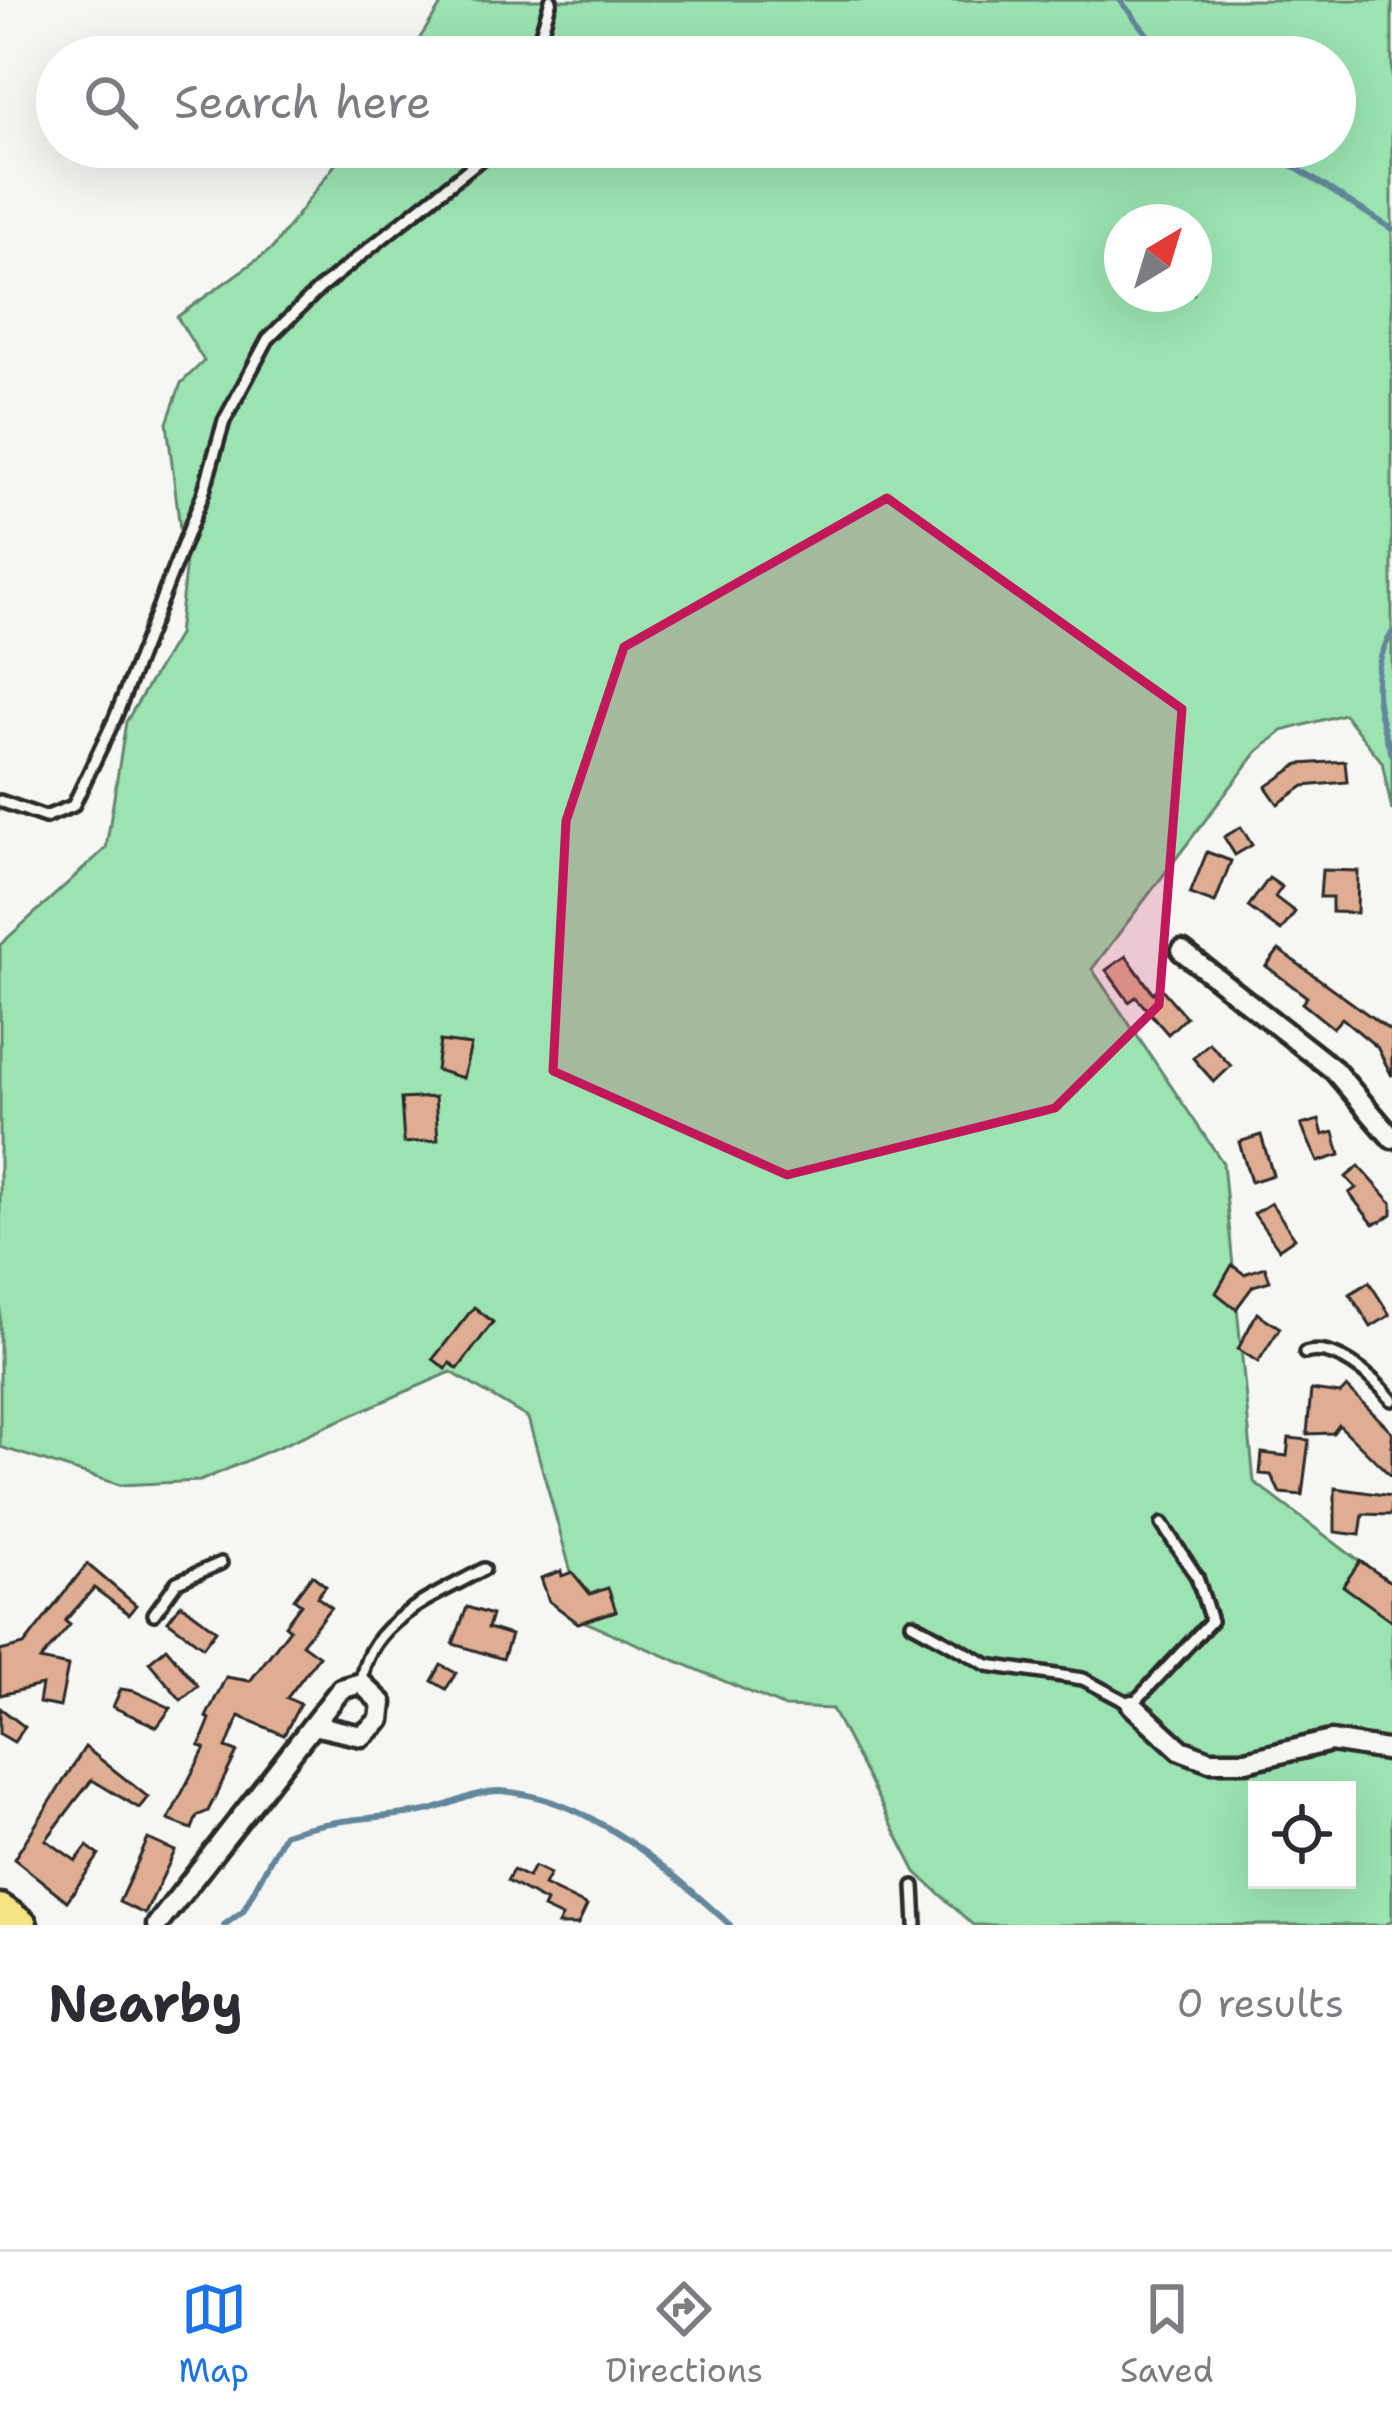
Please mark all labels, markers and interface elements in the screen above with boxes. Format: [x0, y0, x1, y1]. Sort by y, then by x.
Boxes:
search box [36, 36, 1356, 168]
icon: search [78, 69, 144, 135]
text: Search here [174, 72, 431, 132]
north arrow [1104, 204, 1212, 312]
map controls [1248, 1781, 1356, 1889]
button: locate [1248, 1781, 1356, 1889]
text: Nearby [48, 1969, 243, 2037]
text: 0 results [1177, 1977, 1344, 2029]
tab: Map [178, 2276, 249, 2393]
tab: Directions [606, 2276, 763, 2393]
tab: Saved [1120, 2276, 1214, 2393]

